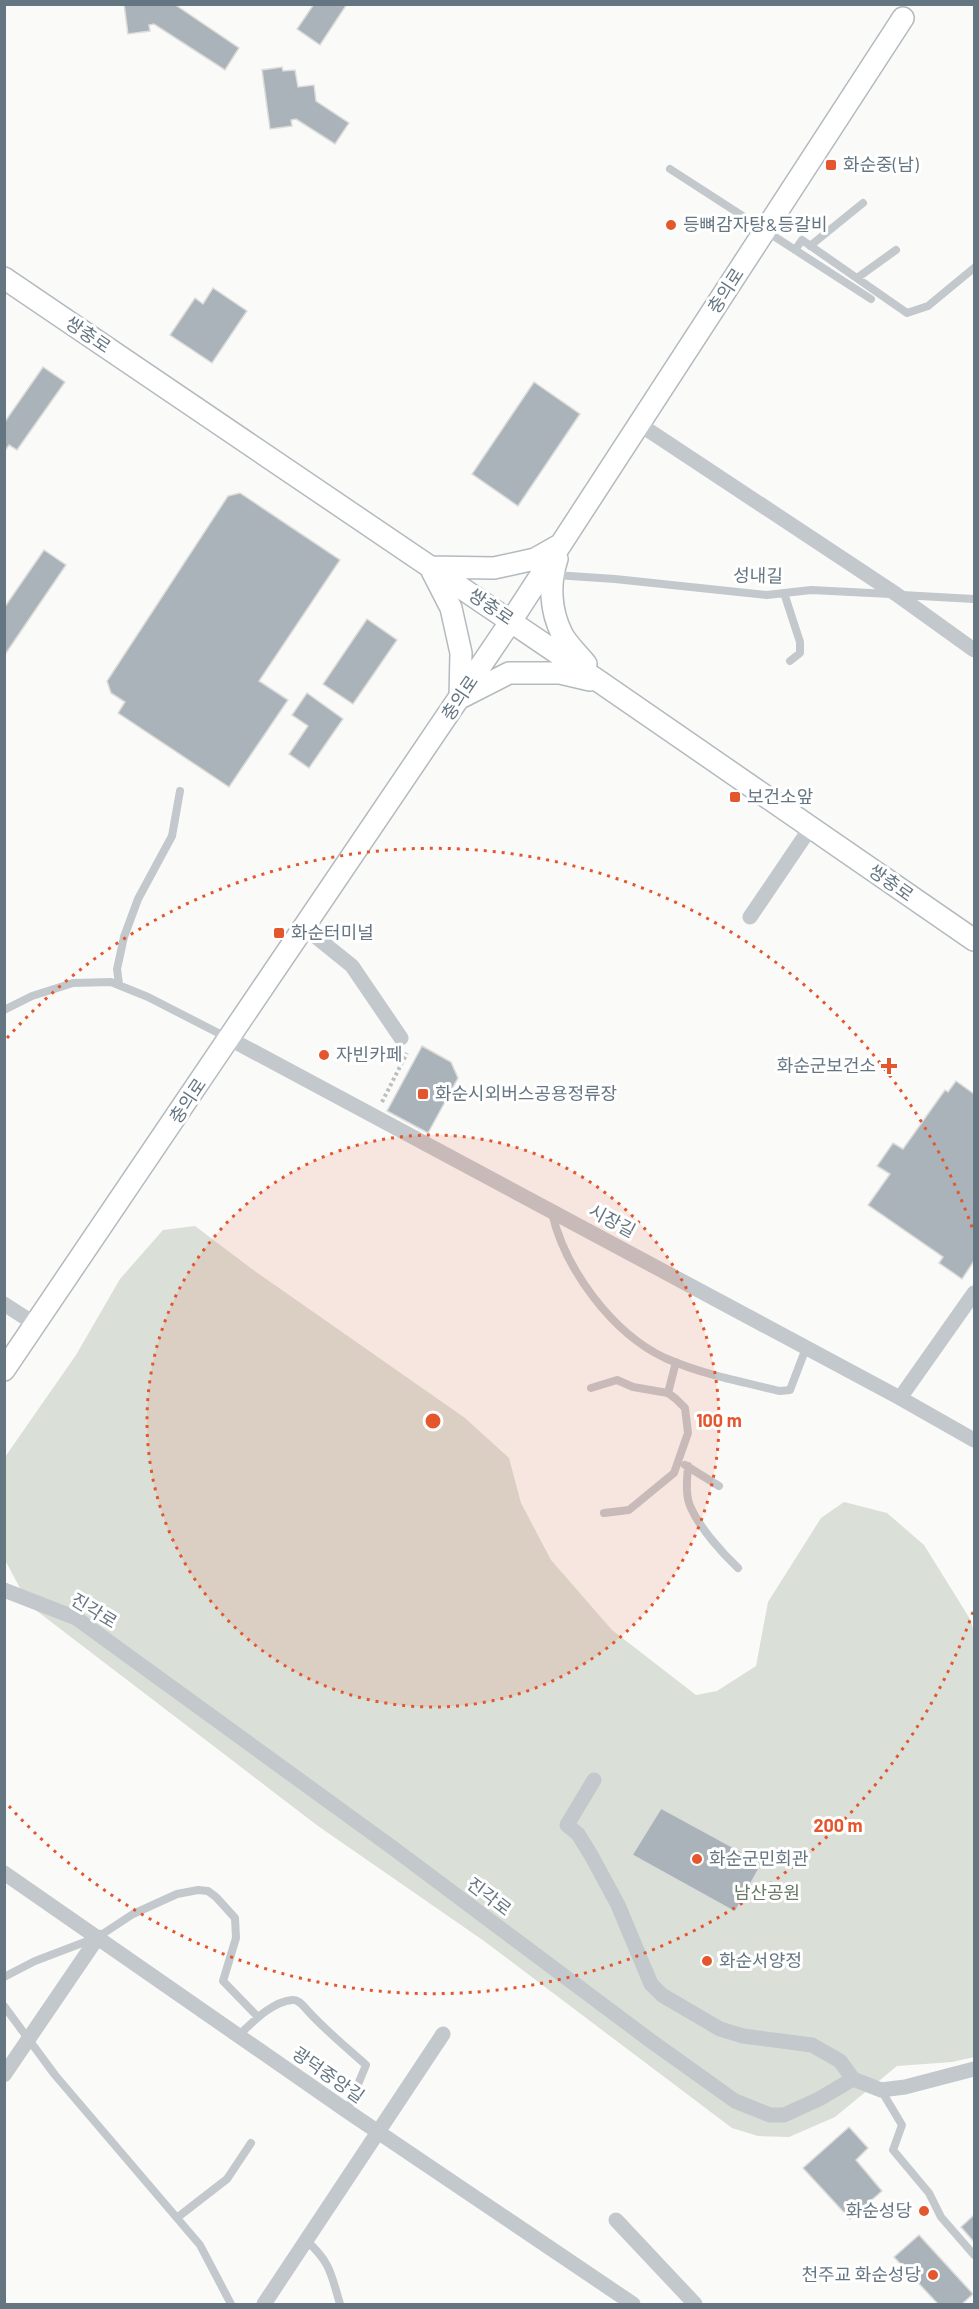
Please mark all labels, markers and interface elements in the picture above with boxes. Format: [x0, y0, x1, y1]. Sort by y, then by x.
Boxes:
place label: 화순중(남) [843, 153, 919, 175]
marker: 화순중(남) [824, 158, 838, 172]
place label: 등뼈감자탕&등갈비 [683, 213, 827, 235]
marker: 등뼈감자탕&등갈비 [664, 218, 678, 232]
street label: 충의로 [702, 264, 748, 317]
street label: 쌍충로 [62, 311, 115, 357]
street label: 성내길 [733, 564, 783, 586]
street label: 쌍충로 [465, 583, 518, 629]
street label: 충의로 [436, 671, 482, 724]
place label: 보건소앞 [747, 785, 813, 807]
marker: 보건소앞 [728, 790, 742, 804]
street label: 쌍충로 [865, 859, 918, 905]
place label: 화순터미널 [291, 921, 374, 943]
marker: 화순터미널 [272, 926, 286, 940]
place label: 자빈카페 [336, 1043, 402, 1065]
marker: 자빈카페 [317, 1048, 331, 1062]
place label: 화순군보건소 [777, 1054, 876, 1076]
marker: 화순군보건소 [880, 1057, 898, 1075]
street label: 충의로 [164, 1074, 210, 1127]
place label: 화순시외버스공용정류장 [435, 1082, 617, 1104]
marker: 화순시외버스공용정류장 [416, 1087, 430, 1101]
street label: 시장길 [585, 1199, 640, 1241]
text: 100 m [696, 1409, 742, 1431]
centre of rings [423, 1411, 443, 1431]
street label: 진각로 [68, 1588, 121, 1632]
text: 200 m [813, 1814, 863, 1836]
place label: 화순군민회관 [709, 1847, 809, 1869]
marker: 화순군민회관 [690, 1852, 704, 1866]
street label: 진각로 [463, 1872, 516, 1920]
park label: 남산공원 [734, 1881, 800, 1903]
place label: 화순서양정 [719, 1949, 802, 1971]
marker: 화순서양정 [700, 1954, 714, 1968]
street label: 광덕중앙길 [288, 2041, 369, 2107]
place label: 화순성당 [846, 2199, 912, 2221]
marker: 화순성당 [917, 2204, 931, 2218]
place label: 천주교 화순성당 [801, 2263, 921, 2285]
marker: 천주교 화순성당 [926, 2268, 940, 2282]

